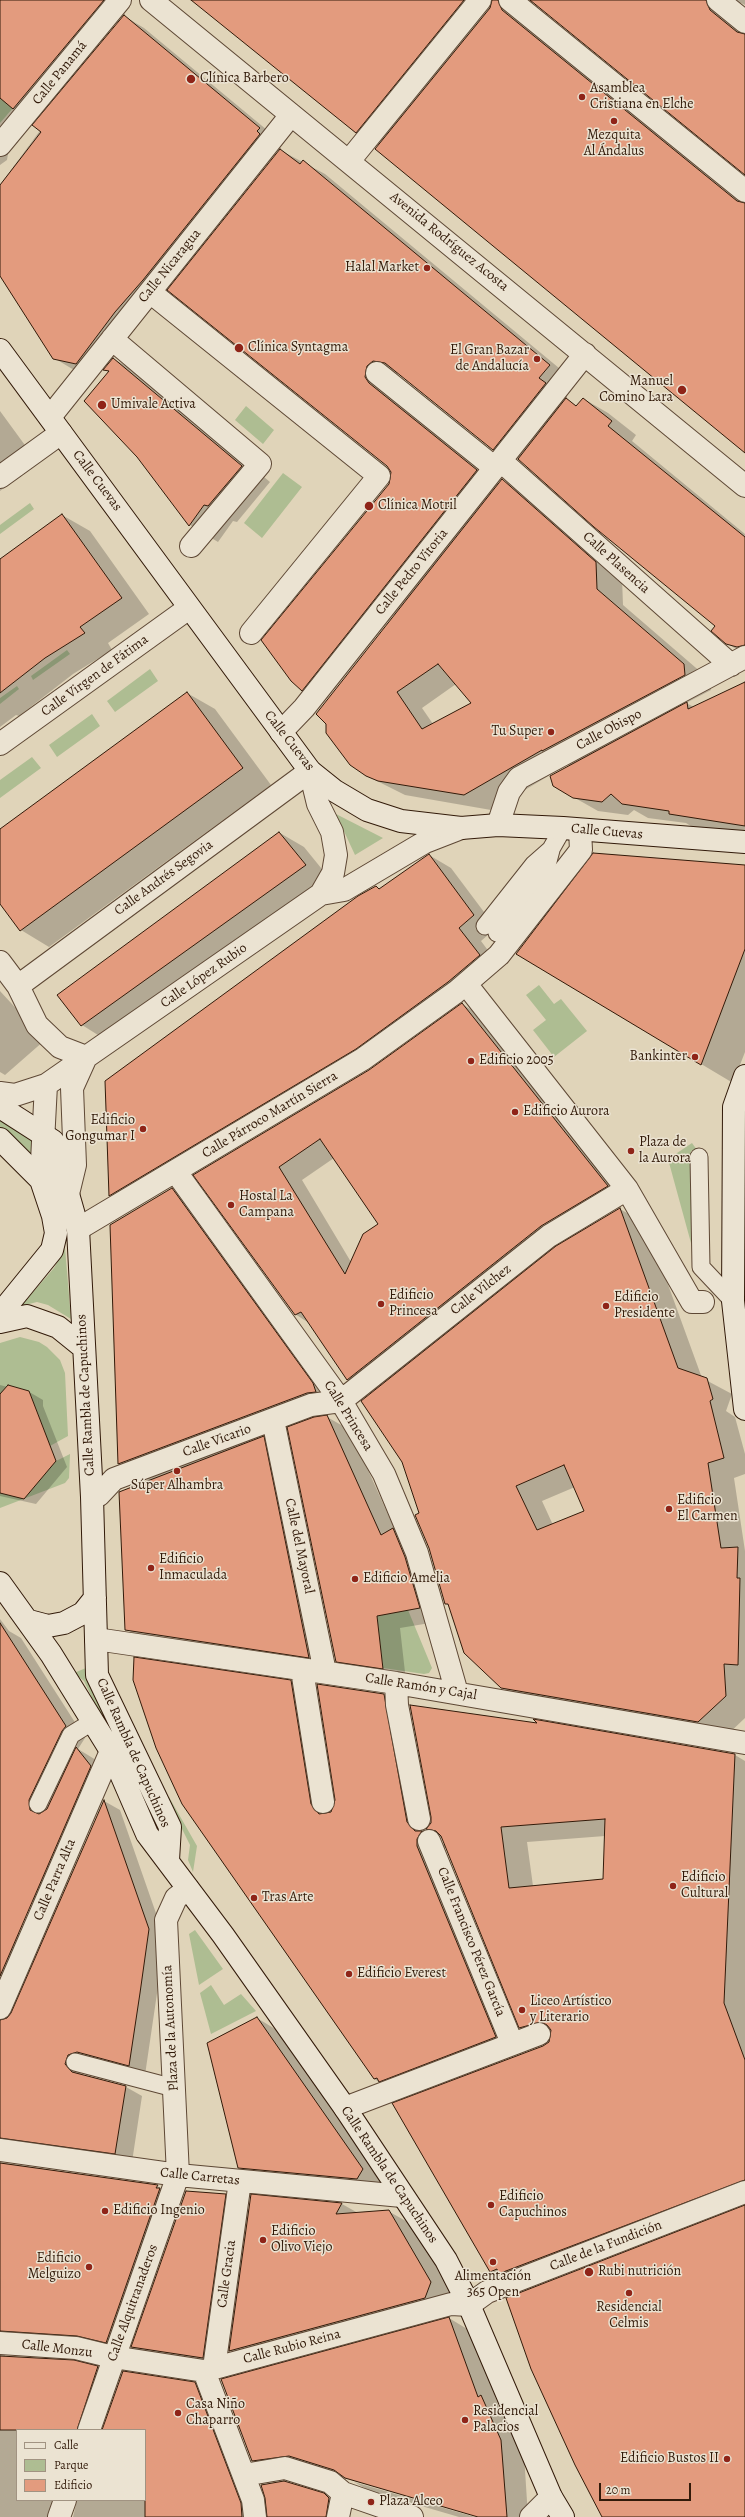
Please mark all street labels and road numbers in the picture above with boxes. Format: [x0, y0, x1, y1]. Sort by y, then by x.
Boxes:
street label: Calle Panamá [29, 38, 91, 108]
street label: Avenida Rodríguez Acosta [386, 189, 512, 295]
street label: Calle Nicaragua [135, 226, 205, 306]
street label: Calle Cuevas [69, 447, 125, 515]
street label: Calle Pedro Vitoria [372, 525, 452, 619]
street label: Calle Plasencia [579, 528, 653, 598]
street label: Calle Virgen de Fátima [38, 631, 152, 721]
street label: Calle Obispo [573, 706, 645, 754]
street label: Calle Cuevas [260, 707, 318, 775]
street label: Calle Cuevas [570, 820, 644, 844]
street label: Calle Andrés Segovia [111, 837, 217, 919]
street label: Calle López Rubio [157, 940, 251, 1012]
street label: Calle Párroco Martín Sierra [199, 1068, 341, 1162]
street label: Calle Vilchez [447, 1261, 515, 1319]
street label: Calle Rambla de Capuchinos [73, 1314, 99, 1476]
street label: Calle Princesa [320, 1378, 376, 1454]
street label: Calle Vicario [180, 1421, 254, 1461]
street label: Calle del Mayoral [281, 1497, 317, 1595]
street label: Calle Ramón y Cajal [364, 1670, 478, 1704]
street label: Calle Rambla de Capuchinos [92, 1676, 174, 1830]
street label: Calle Parra Alta [30, 1836, 80, 1924]
street label: Calle Francisco Pérez García [433, 1865, 509, 2019]
street label: Plaza de la Autonomía [159, 1964, 183, 2092]
street label: Calle Rambla de Capuchinos [337, 2103, 441, 2247]
street label: Calle Carretas [159, 2164, 241, 2190]
street label: Calle de la Fundición [548, 2217, 664, 2275]
street label: Calle Gracia [214, 2239, 240, 2309]
street label: Calle Alquitranaderos [104, 2242, 162, 2364]
street label: Calle Rubio Reina [241, 2326, 343, 2368]
street label: Calle Monzu [21, 2336, 93, 2362]

